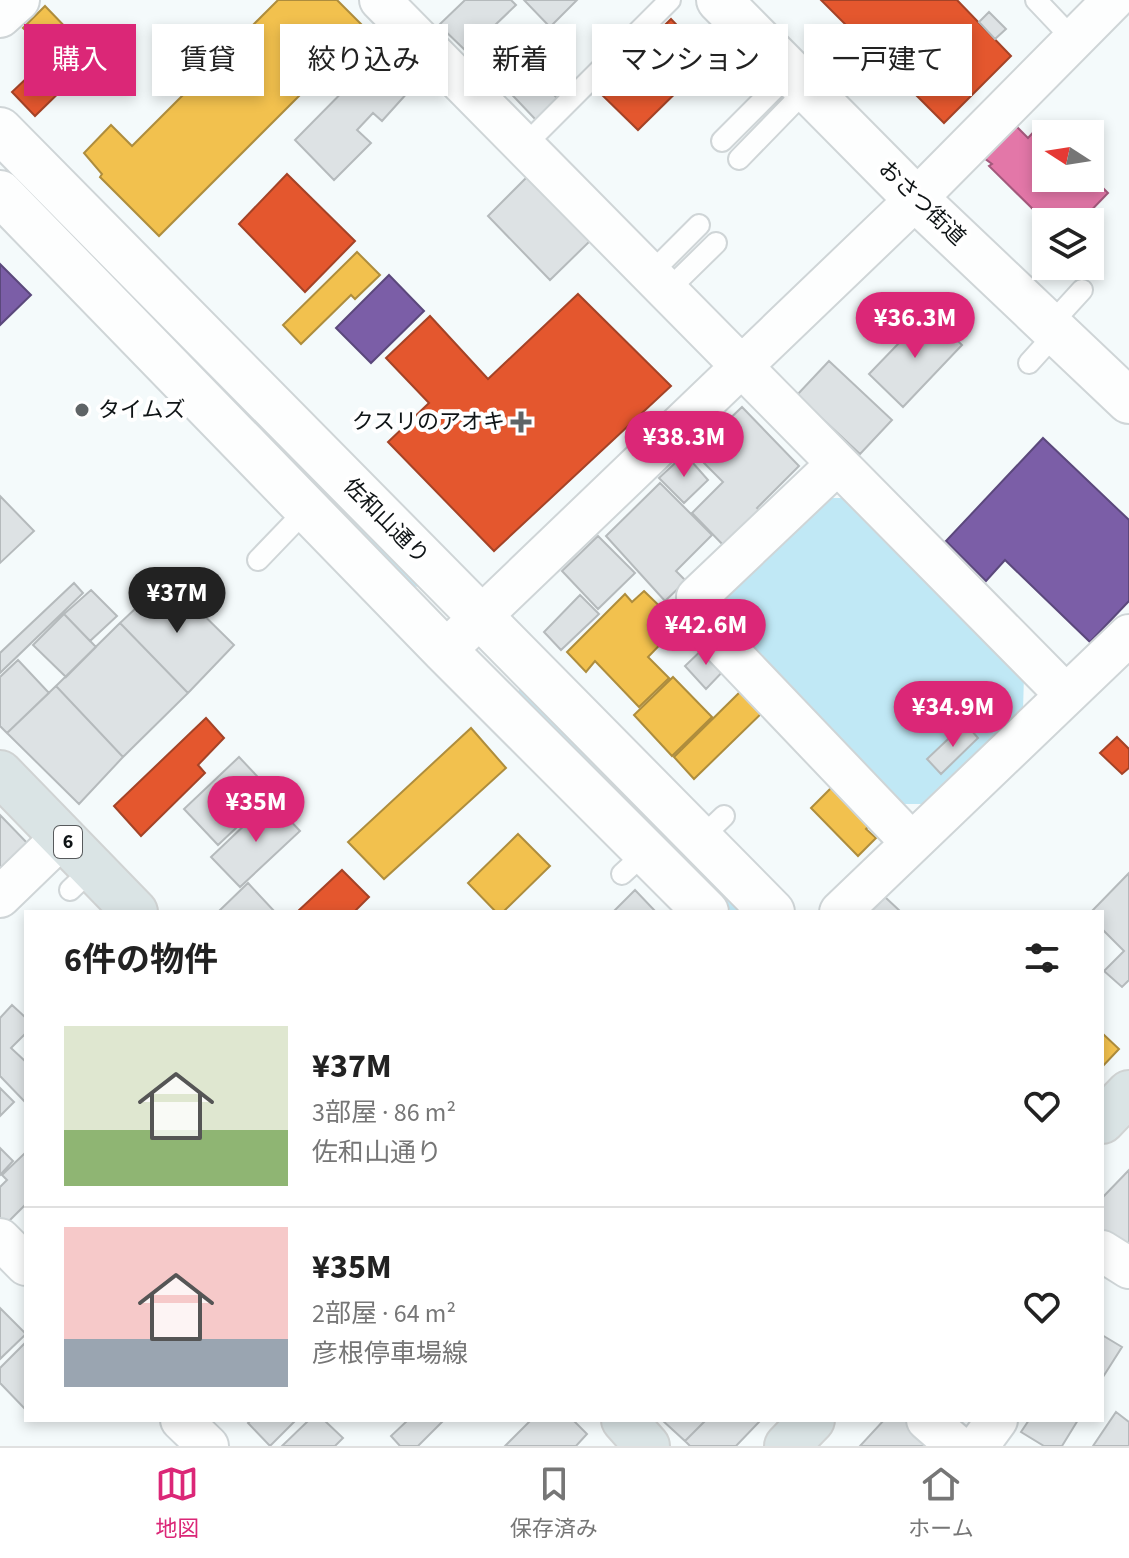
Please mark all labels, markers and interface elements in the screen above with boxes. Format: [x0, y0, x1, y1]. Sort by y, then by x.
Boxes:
chip: 購入 [24, 24, 136, 96]
chip: 賃貸 [152, 24, 264, 96]
chip: 絞り込み [280, 24, 448, 96]
chip: 新着 [464, 24, 576, 96]
chip: マンション [592, 24, 788, 96]
chip: 一戸建て [804, 24, 972, 96]
north arrow [1032, 120, 1104, 192]
map controls [1032, 120, 1104, 280]
street label: おさつ街道 [871, 153, 973, 253]
button: layers [1032, 208, 1104, 280]
pin: ¥36.3M [850, 292, 980, 360]
text: ¥36.3M [874, 299, 956, 336]
place label: タイムズ [98, 394, 186, 426]
marker: タイムズ [73, 401, 91, 419]
place label: クスリのアオキ [352, 406, 505, 438]
pin: ¥38.3M [619, 411, 749, 479]
marker: クスリのアオキ [512, 413, 530, 431]
text: ¥38.3M [643, 418, 725, 455]
street label: 佐和山通り [336, 471, 436, 571]
pin: ¥37M [130, 567, 224, 635]
text: ¥37M [147, 574, 208, 611]
pin: ¥42.6M [641, 599, 771, 667]
text: ¥42.6M [665, 606, 747, 643]
pin: ¥34.9M [888, 681, 1018, 749]
text: ¥34.9M [912, 688, 994, 725]
pin: ¥35M [209, 776, 303, 844]
text: ¥35M [226, 783, 287, 820]
road number: 6 [54, 826, 82, 858]
text: 6件の物件 [64, 936, 218, 985]
icon: filters [1020, 936, 1064, 980]
text: ¥37M [312, 1042, 392, 1091]
icon: home [128, 1058, 224, 1154]
icon: heart [1020, 1084, 1064, 1128]
text: 3部屋 · 86 m² [312, 1094, 456, 1131]
text: 佐和山通り [312, 1134, 442, 1171]
text: ¥35M [312, 1243, 392, 1292]
icon: home [128, 1259, 224, 1355]
icon: heart [1020, 1285, 1064, 1329]
text: 2部屋 · 64 m² [312, 1295, 456, 1332]
text: 彦根停車場線 [312, 1335, 468, 1372]
tab: 地図 [155, 1462, 199, 1545]
tab: 保存済み [510, 1462, 598, 1545]
tab: ホーム [908, 1462, 974, 1545]

